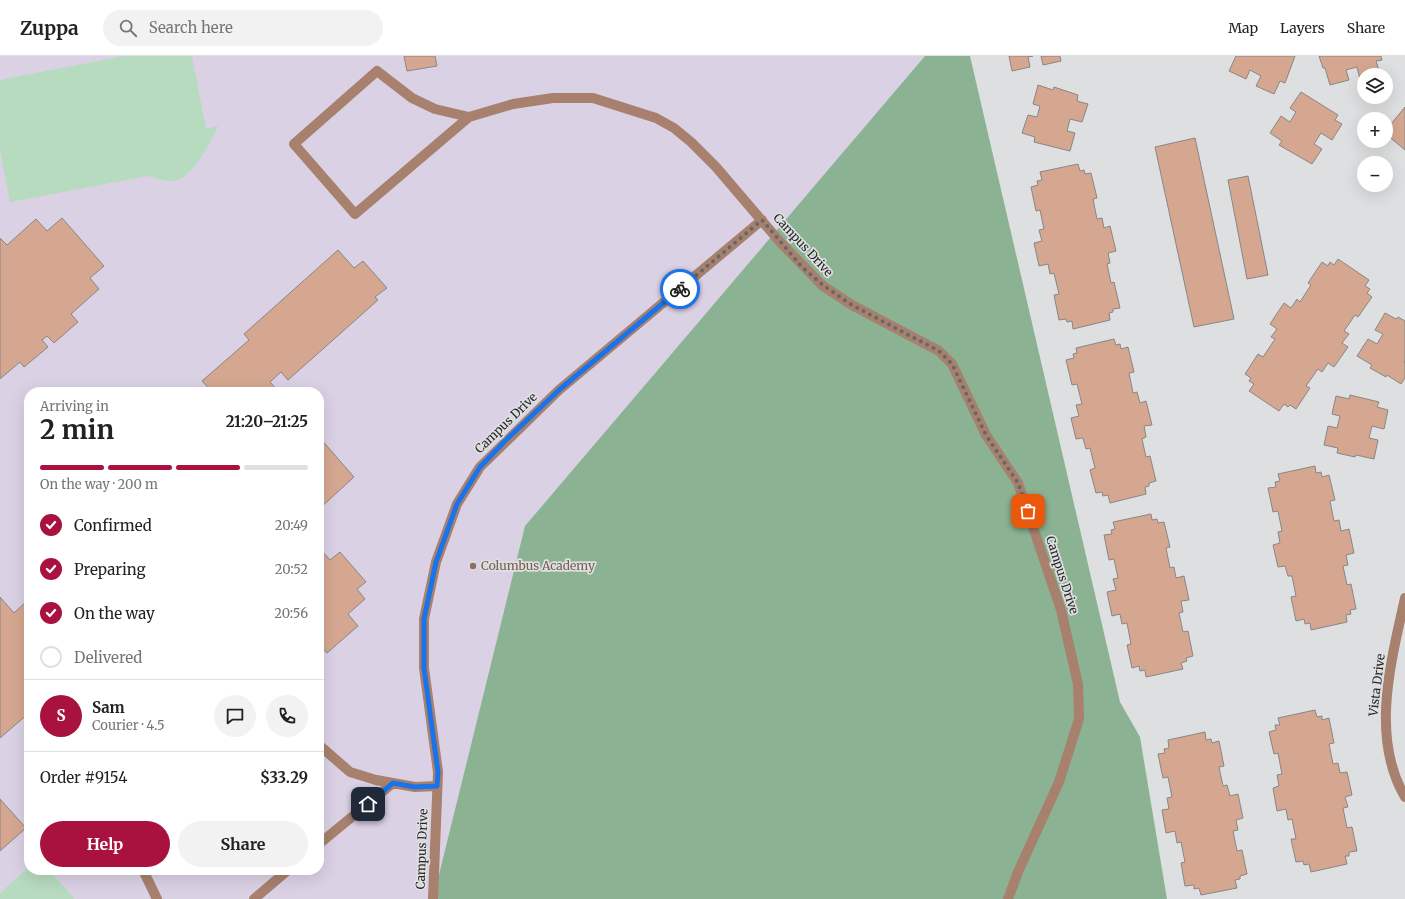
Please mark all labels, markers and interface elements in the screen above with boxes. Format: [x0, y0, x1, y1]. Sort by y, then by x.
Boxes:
search box [103, 10, 383, 46]
text: Zuppa [20, 16, 79, 40]
icon: search [117, 17, 139, 39]
text: Search here [149, 18, 233, 37]
text: Map [1228, 19, 1258, 37]
text: Layers [1280, 19, 1325, 37]
text: Share [1347, 19, 1385, 37]
map controls [1357, 68, 1393, 192]
button: layers [1357, 68, 1393, 104]
button: + [1357, 112, 1393, 148]
button: − [1357, 156, 1393, 192]
street label: Campus Drive [770, 210, 836, 279]
courier [660, 269, 700, 309]
icon: bike [669, 278, 691, 300]
street label: Campus Drive [471, 389, 540, 456]
text: Arriving in [40, 398, 109, 415]
text: 21:20–21:25 [226, 412, 308, 431]
text: 2 min [40, 413, 114, 446]
text: On the way · 200 m [40, 476, 158, 493]
pin [1011, 494, 1045, 528]
icon: bag [1017, 500, 1039, 522]
icon: check [40, 514, 62, 536]
text: Confirmed [74, 516, 152, 535]
text: 20:49 [275, 517, 308, 534]
street label: Campus Drive [1043, 534, 1082, 616]
icon: check [40, 558, 62, 580]
place label: Columbus Academy [481, 558, 595, 573]
text: Preparing [74, 560, 146, 579]
text: 20:52 [275, 561, 308, 578]
marker: Columbus Academy [468, 561, 478, 571]
icon: check [40, 602, 62, 624]
text: On the way [74, 604, 155, 623]
text: 20:56 [274, 605, 308, 622]
text: Delivered [74, 648, 142, 667]
street label: Vista Drive [1365, 653, 1388, 718]
button: chat [214, 695, 256, 737]
button: phone [266, 695, 308, 737]
text: Sam [92, 698, 125, 717]
text: S [56, 706, 66, 725]
text: Courier · 4.5 [92, 717, 165, 734]
text: Order #9154 [40, 768, 127, 787]
text: $33.29 [260, 768, 308, 787]
pin [351, 787, 385, 821]
icon: home [357, 793, 379, 815]
street label: Campus Drive [413, 808, 430, 890]
button: Help [40, 821, 170, 867]
button: Share [178, 821, 308, 867]

